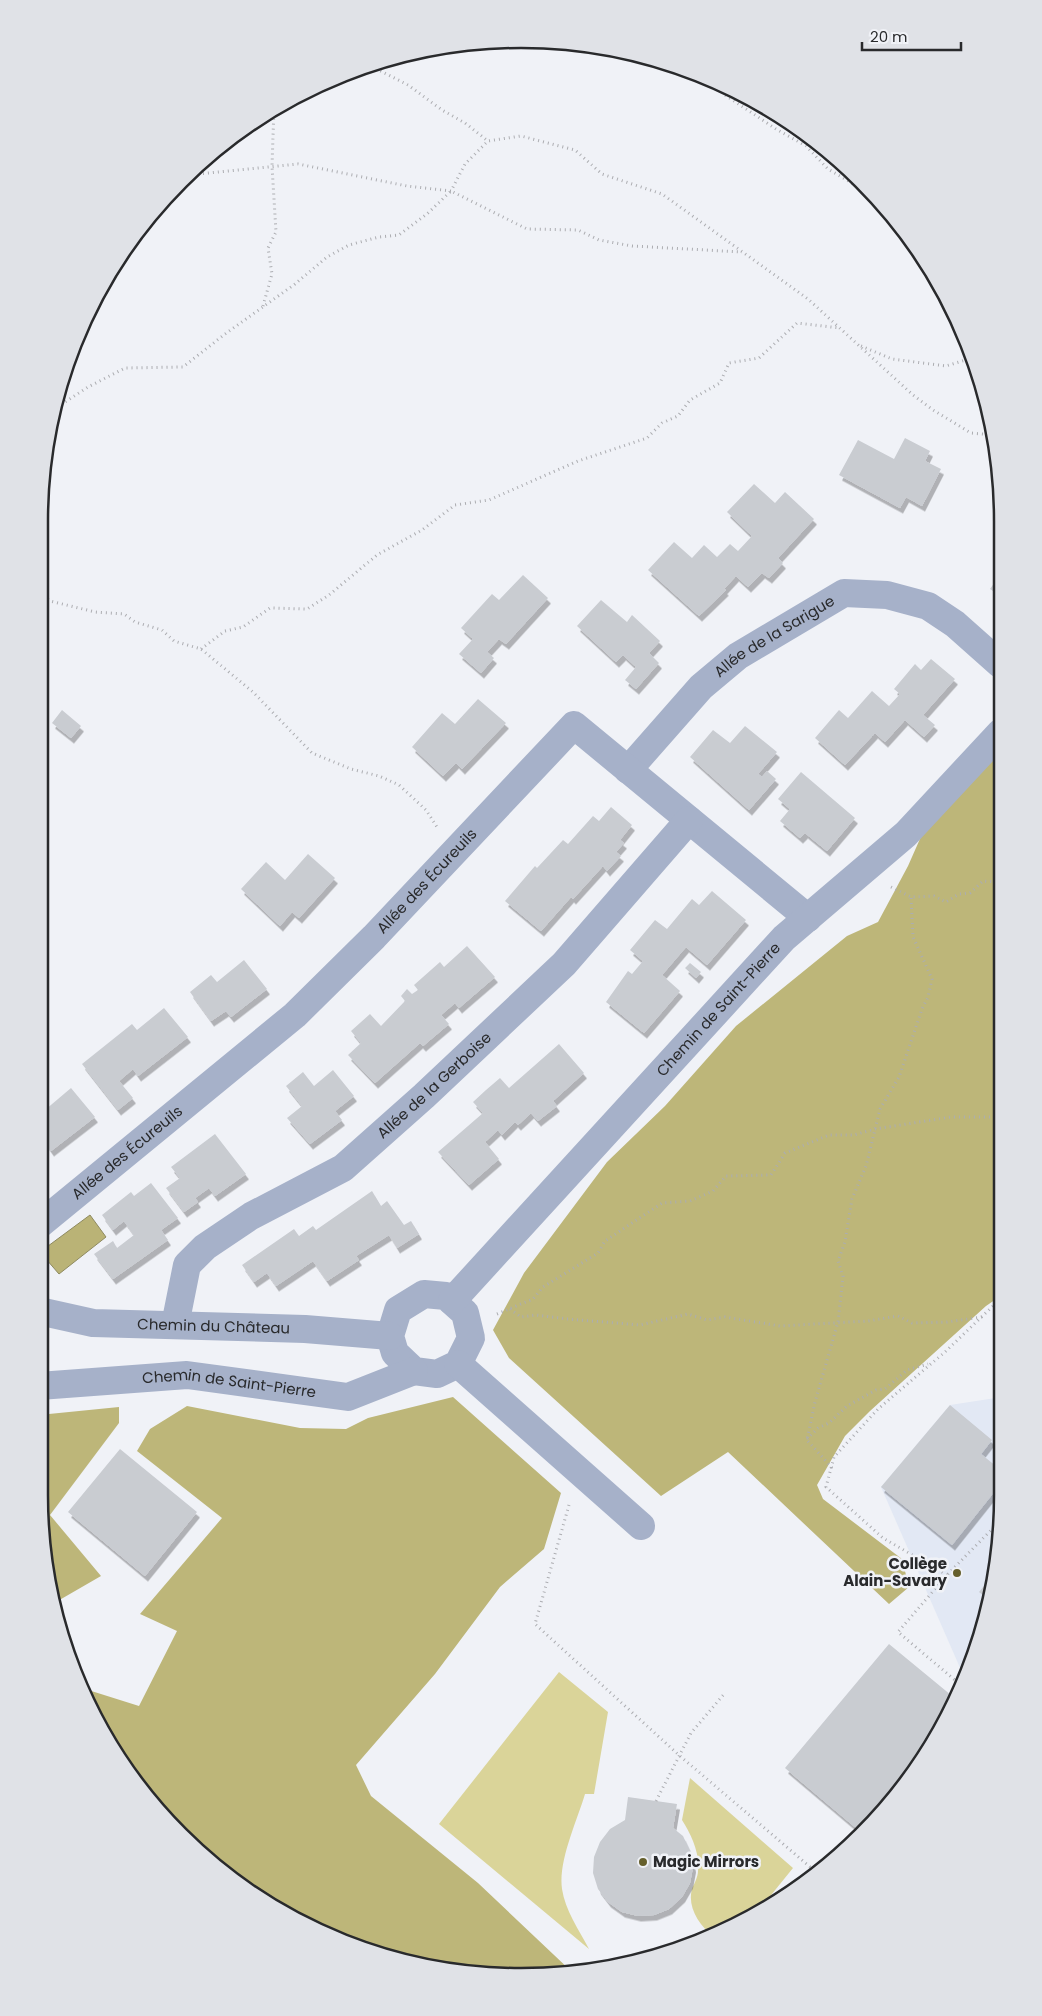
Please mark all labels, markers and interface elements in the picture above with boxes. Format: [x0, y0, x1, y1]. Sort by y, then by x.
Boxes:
scale bar [862, 20, 961, 52]
text: 20 m [870, 26, 908, 47]
street label: Allée de la Sarigue [709, 590, 838, 682]
street label: Allée des Écureuils [372, 823, 481, 938]
street label: Chemin de Saint-Pierre [651, 938, 785, 1081]
street label: Allée de la Gerboise [372, 1027, 496, 1143]
street label: Allée des Écureuils [67, 1100, 187, 1204]
street label: Chemin du Château [137, 1313, 290, 1339]
street label: Chemin de Saint-Pierre [141, 1364, 317, 1403]
place label: Collège Alain-Savary [843, 1553, 948, 1591]
marker: Collège Alain-Savary [951, 1567, 963, 1579]
place label: Magic Mirrors [653, 1851, 759, 1872]
marker: Magic Mirrors [637, 1856, 649, 1868]

